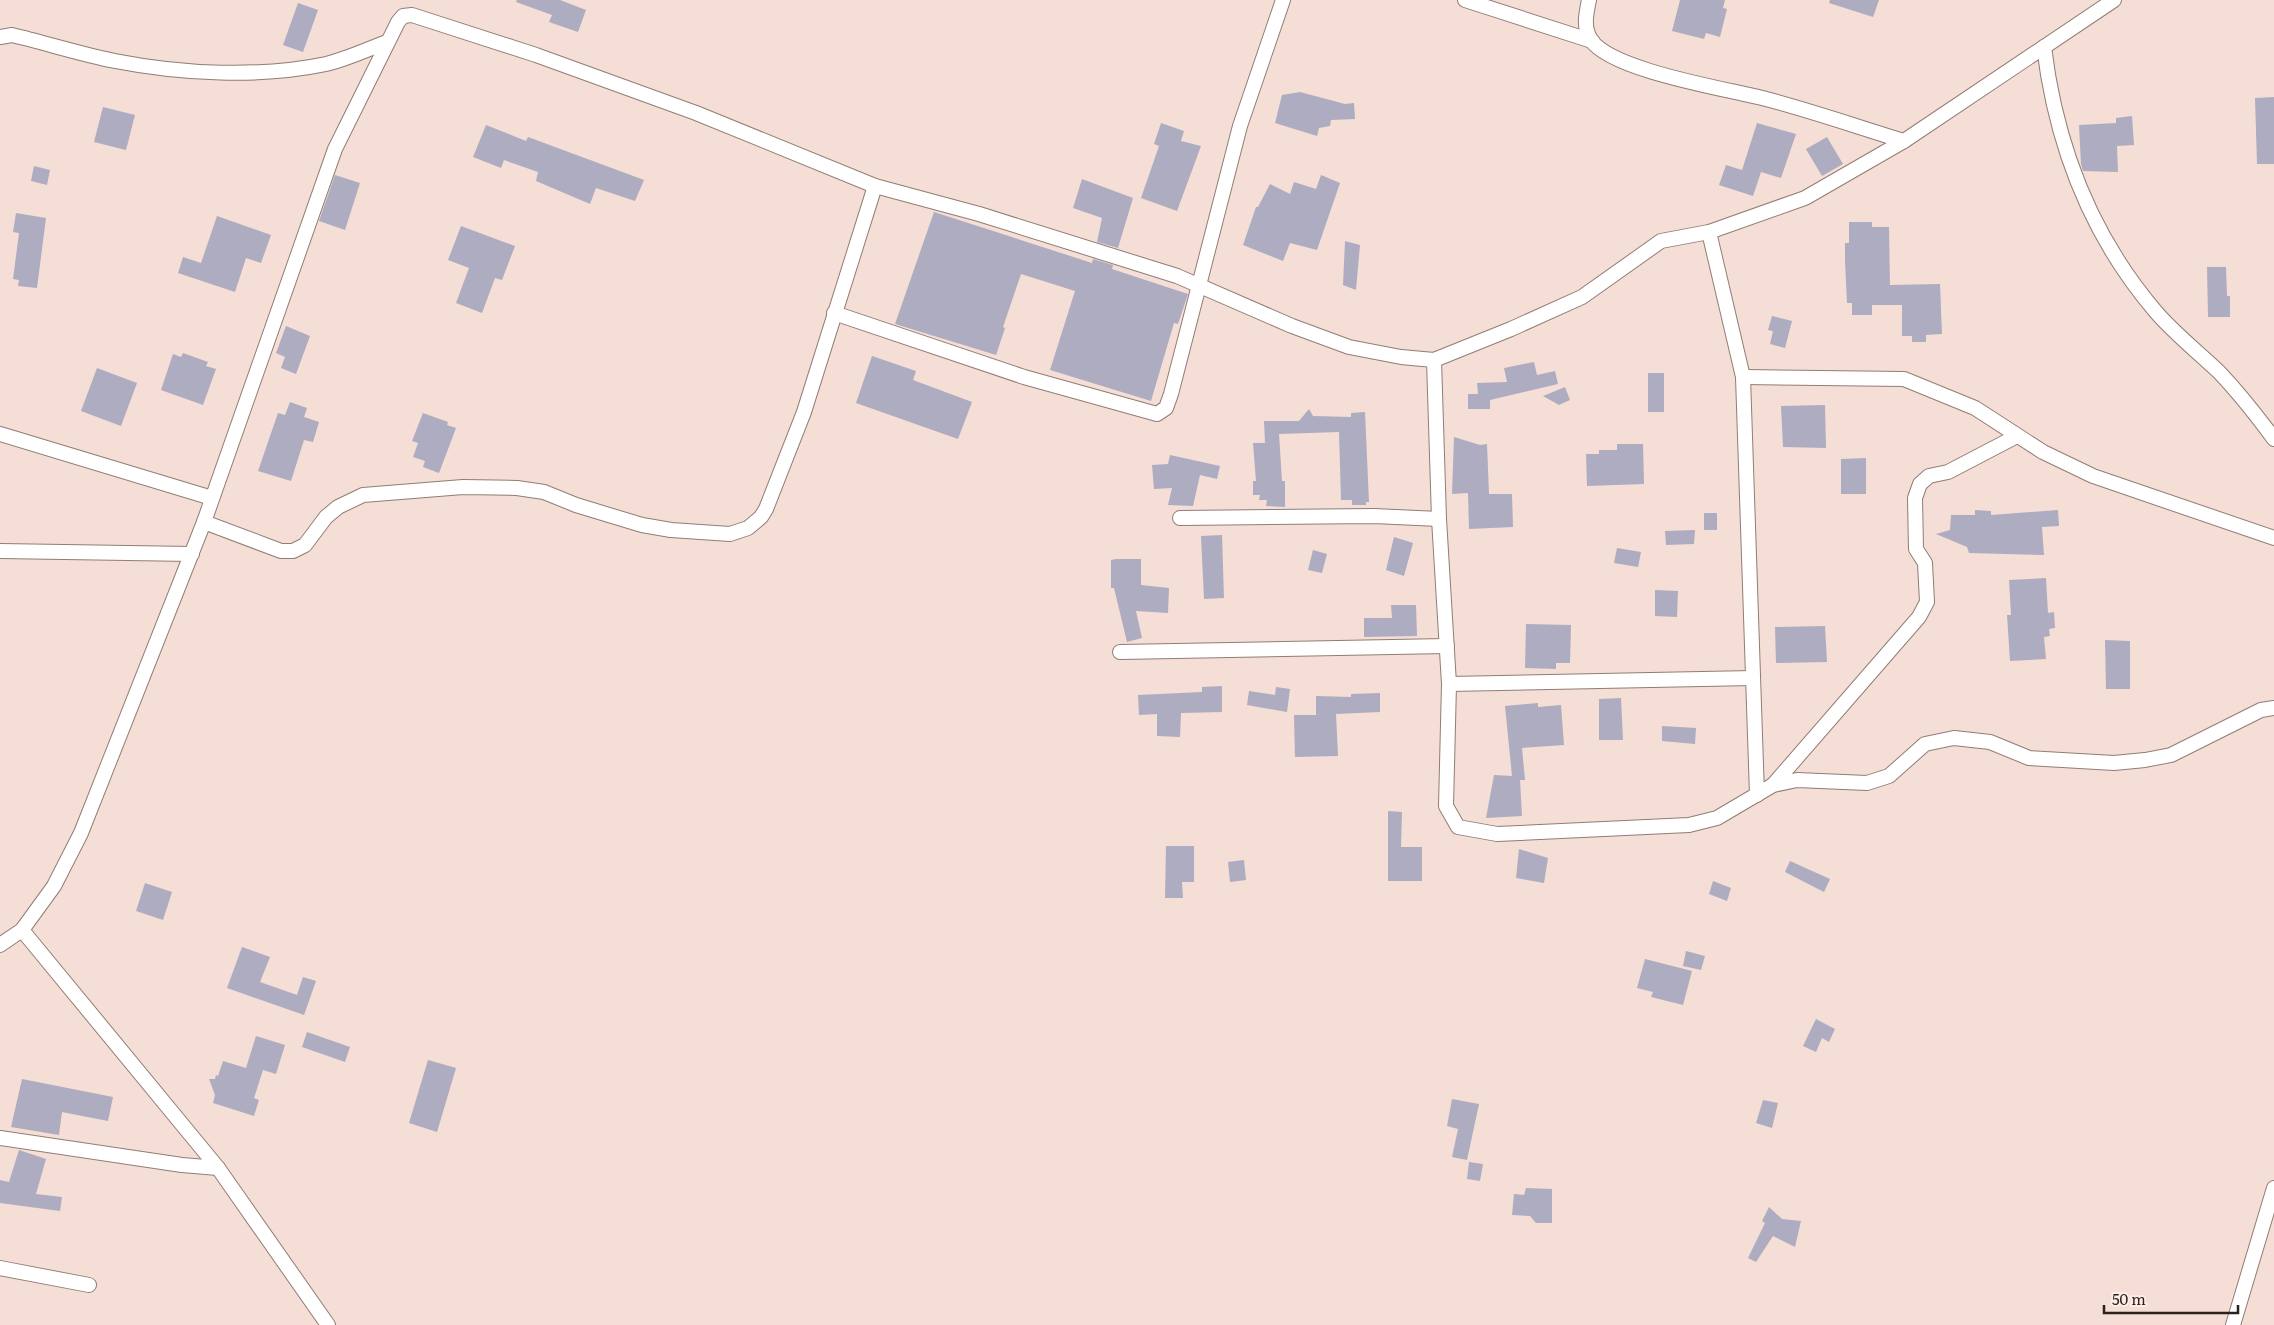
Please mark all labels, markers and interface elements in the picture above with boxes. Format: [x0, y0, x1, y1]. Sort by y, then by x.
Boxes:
scale bar [2104, 1282, 2238, 1314]
text: 50 m [2112, 1287, 2146, 1310]

